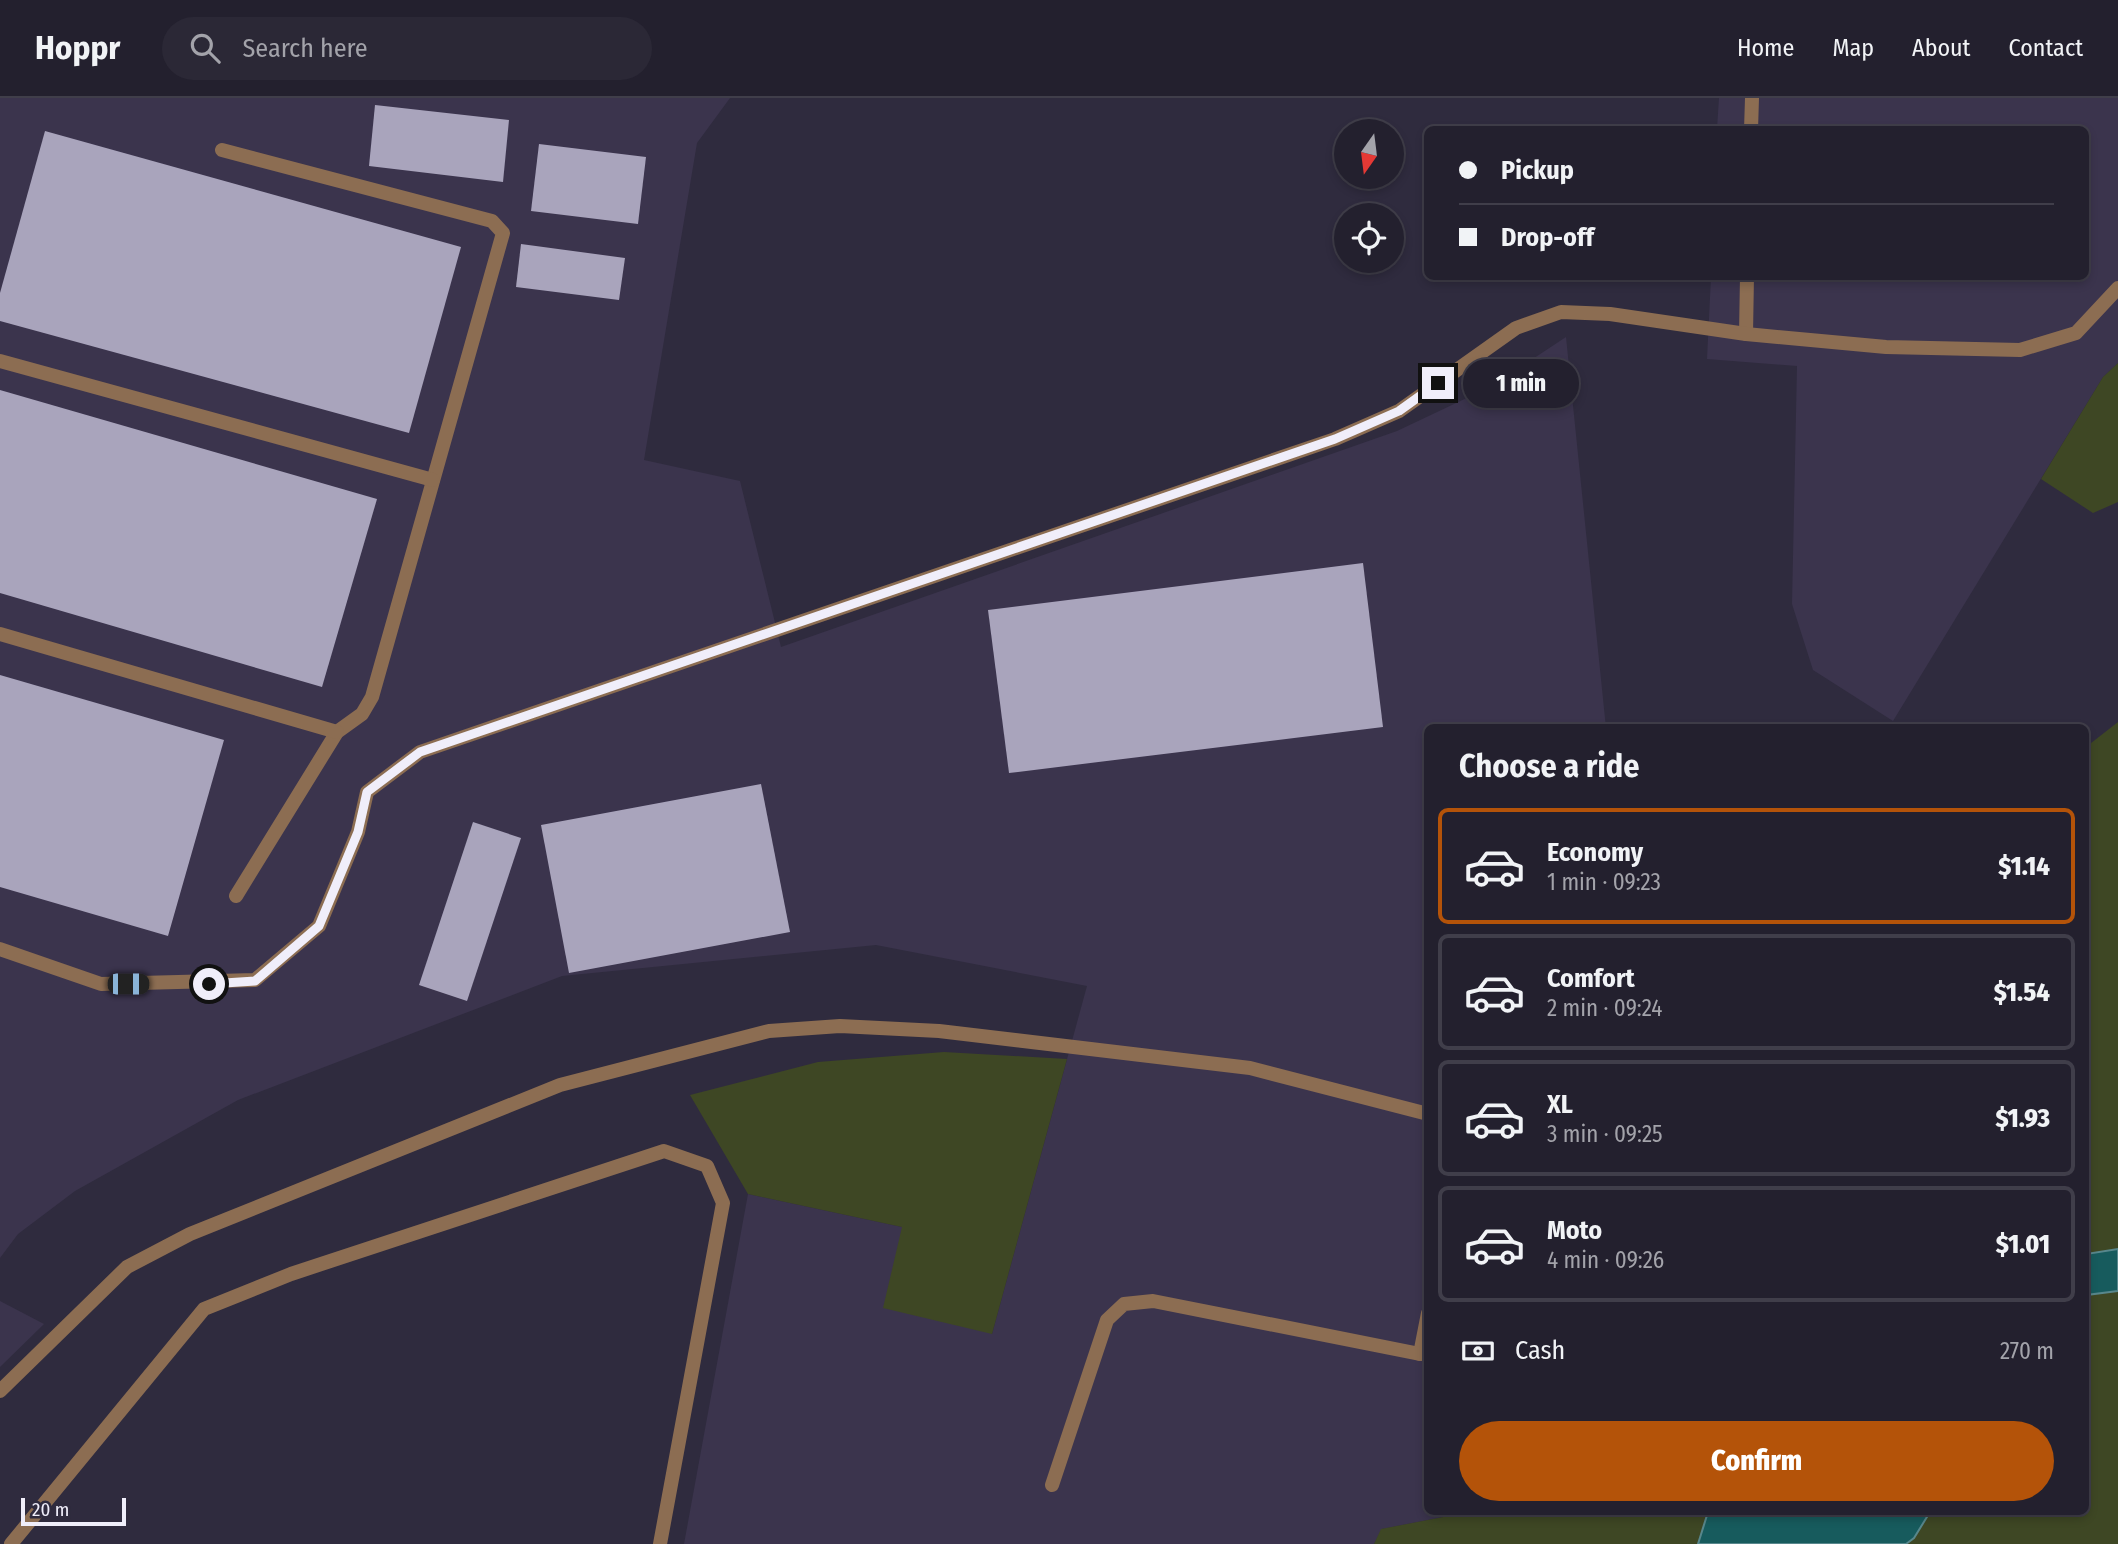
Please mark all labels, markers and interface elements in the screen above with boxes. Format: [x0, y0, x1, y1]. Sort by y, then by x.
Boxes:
search box [162, 17, 652, 80]
text: Hoppr [35, 28, 120, 68]
icon: search [186, 29, 224, 67]
text: Search here [242, 33, 368, 64]
text: Home [1737, 34, 1794, 62]
text: Map [1832, 34, 1874, 62]
text: About [1912, 34, 1970, 62]
text: Contact [2008, 34, 2083, 62]
north arrow [1334, 119, 1404, 189]
map controls [1334, 119, 1404, 273]
text: Pickup [1501, 155, 1574, 186]
button: locate [1334, 203, 1404, 273]
text: Drop-off [1501, 222, 1594, 253]
callout: 1 min [1462, 358, 1578, 408]
route end [1422, 367, 1454, 399]
text: 1 min [1496, 369, 1546, 397]
text: Choose a ride [1459, 747, 1640, 785]
icon: car [1463, 835, 1526, 898]
text: Economy [1547, 837, 1643, 868]
text: $1.14 [1998, 851, 2050, 882]
text: 1 min · 09:23 [1547, 868, 1661, 896]
icon: car [1463, 961, 1526, 1024]
text: Comfort [1547, 963, 1635, 994]
route start [193, 968, 225, 1000]
car [108, 974, 150, 995]
text: $1.54 [1994, 977, 2050, 1008]
text: 2 min · 09:24 [1547, 994, 1663, 1022]
icon: car [1463, 1087, 1526, 1150]
text: XL [1547, 1089, 1573, 1120]
text: $1.93 [1995, 1103, 2050, 1134]
text: 3 min · 09:25 [1547, 1120, 1663, 1148]
icon: car [1463, 1213, 1526, 1276]
text: Moto [1547, 1215, 1602, 1246]
text: $1.01 [1996, 1229, 2050, 1260]
text: 4 min · 09:26 [1547, 1246, 1664, 1274]
icon: cash [1459, 1332, 1497, 1370]
text: Cash [1515, 1335, 1565, 1366]
text: 270 m [2000, 1337, 2054, 1365]
button: Confirm [1459, 1421, 2054, 1501]
scale bar [21, 1495, 126, 1527]
text: 20 m [32, 1498, 69, 1521]

